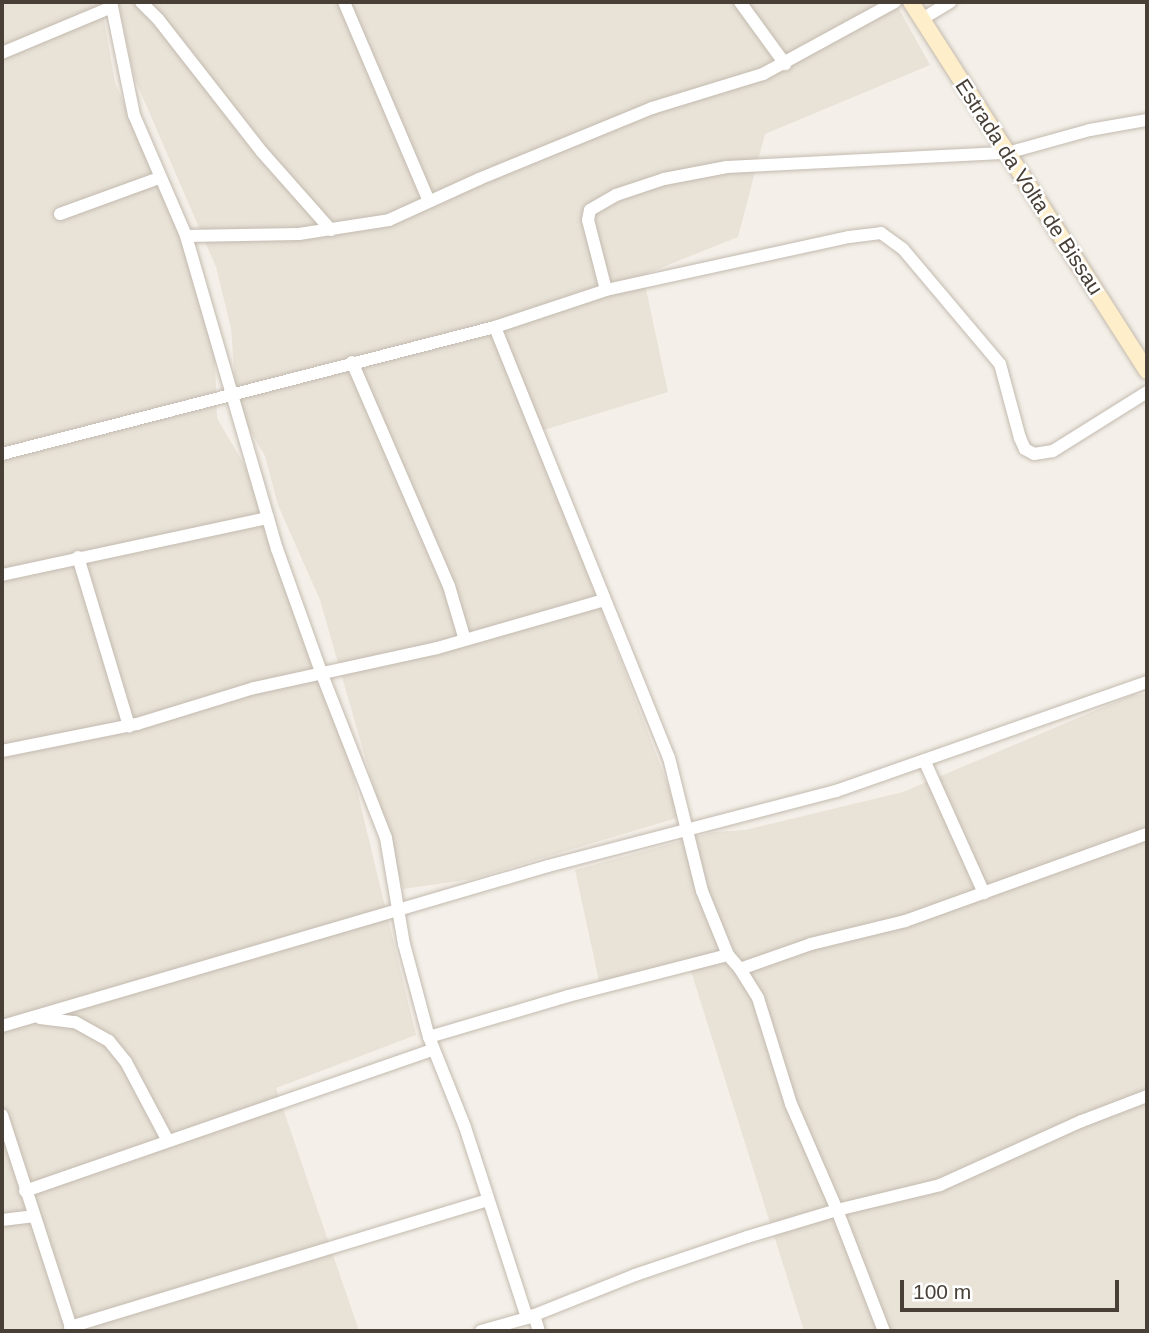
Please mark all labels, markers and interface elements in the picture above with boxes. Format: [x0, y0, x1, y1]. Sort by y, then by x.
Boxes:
street label: Estrada da Volta de Bissau [950, 74, 1108, 300]
scale bar [904, 1266, 1123, 1310]
text: 100 m [913, 1280, 971, 1303]

